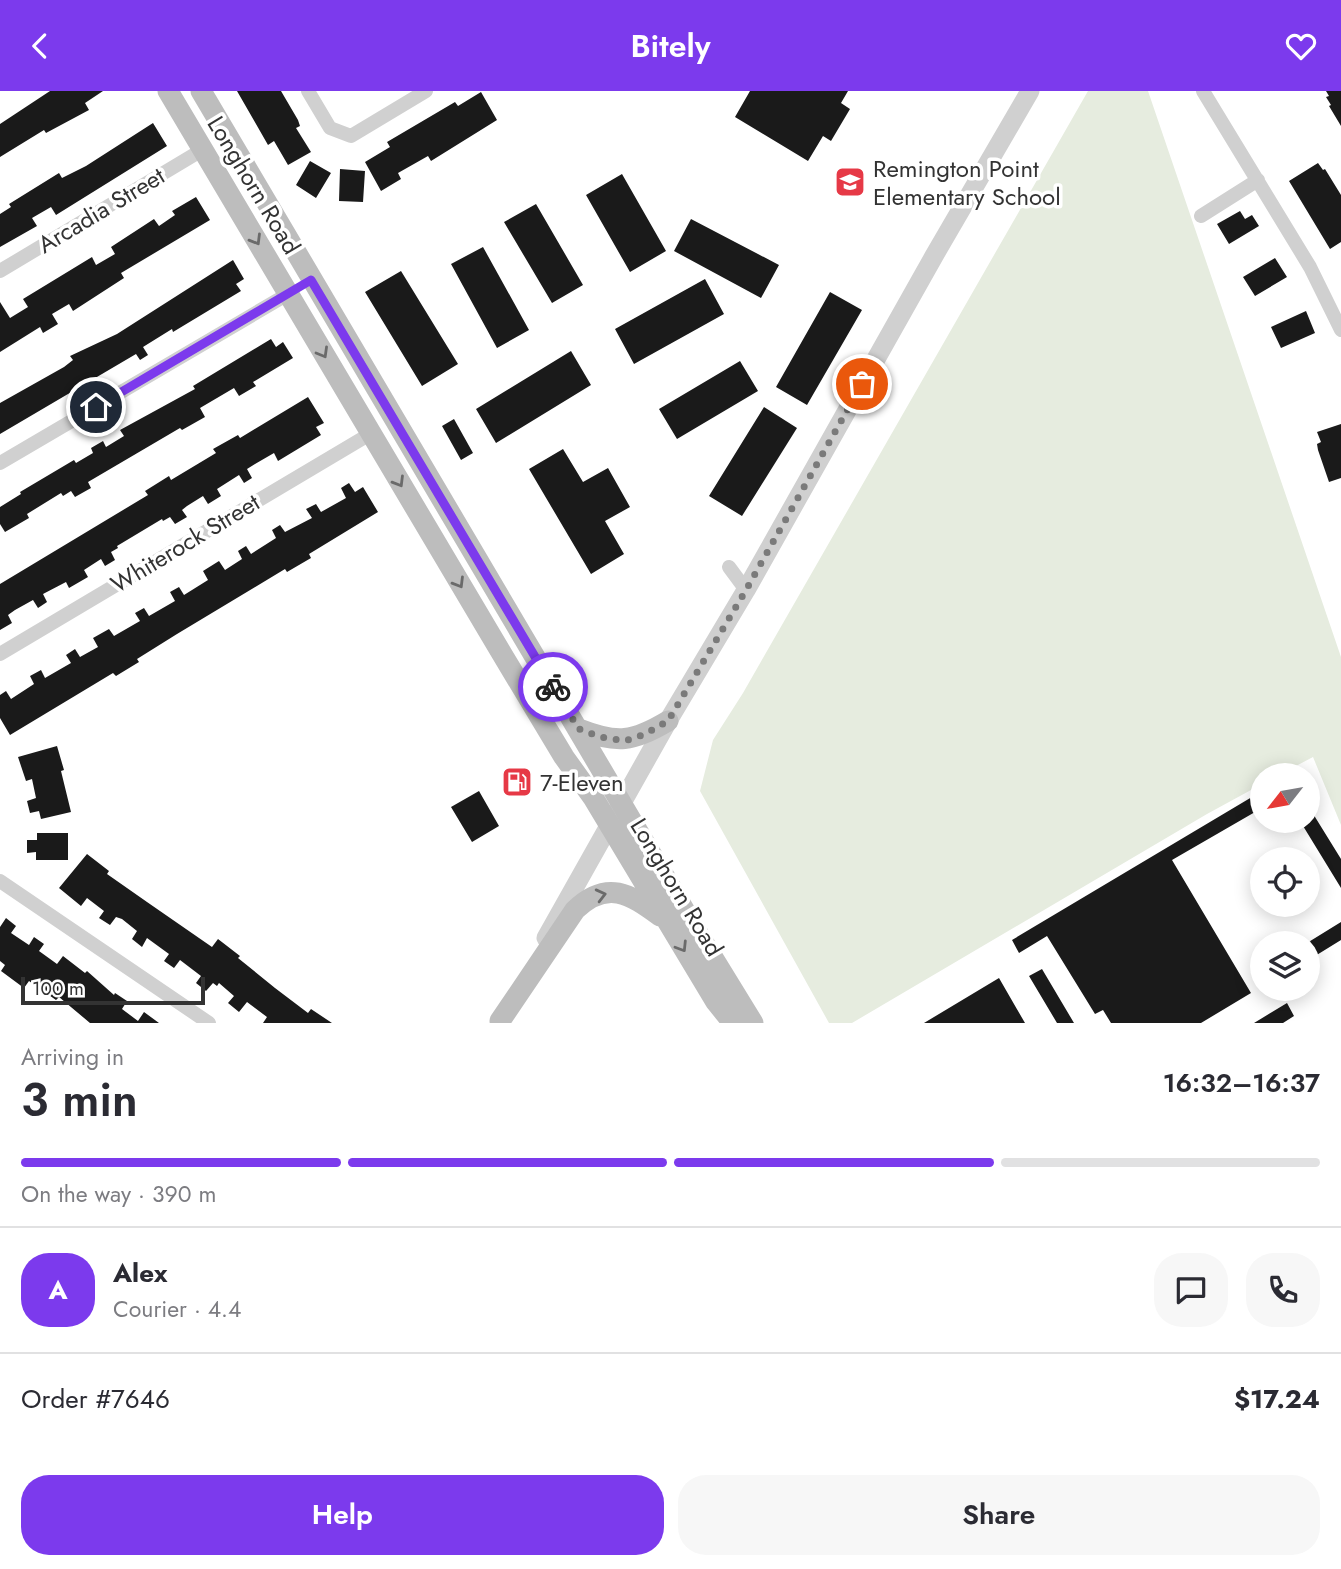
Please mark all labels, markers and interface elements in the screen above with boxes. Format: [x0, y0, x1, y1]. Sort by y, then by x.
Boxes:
text: Bitely [630, 23, 711, 69]
icon: back [21, 27, 59, 65]
icon: heart [1282, 27, 1320, 65]
street label: Longhorn Road [199, 109, 309, 261]
place label: Remington Point Elementary School [873, 151, 1061, 214]
street label: Arcadia Street [31, 158, 171, 262]
school or university icon: Remington Point Elementary School [833, 165, 867, 199]
one-way arrow [248, 232, 261, 245]
one-way arrow [314, 345, 327, 358]
pin [832, 354, 892, 414]
icon: bag [843, 365, 881, 403]
pin [66, 377, 126, 437]
icon: home [77, 388, 115, 426]
one-way arrow [391, 475, 404, 488]
street label: Whiterock Street [104, 485, 266, 601]
one-way arrow [451, 575, 464, 588]
courier [518, 652, 588, 722]
icon: bike [534, 668, 572, 706]
north arrow [1250, 763, 1320, 833]
map controls [1250, 763, 1320, 1001]
fuel station icon: 7-Eleven [500, 765, 534, 799]
place label: 7-Eleven [540, 765, 624, 800]
street label: Longhorn Road [622, 811, 732, 963]
button: locate [1250, 847, 1320, 917]
one-way arrow [595, 889, 607, 903]
button: layers [1250, 931, 1320, 1001]
one-way arrow [673, 939, 686, 952]
scale bar [21, 974, 205, 1006]
text: 100 m [32, 975, 84, 1002]
text: Arriving in [21, 1040, 124, 1074]
text: 16:32–16:37 [1163, 1064, 1320, 1102]
text: 3 min [21, 1067, 138, 1133]
text: On the way · 390 m [21, 1177, 216, 1211]
button: chat [1154, 1253, 1228, 1327]
button: phone [1246, 1253, 1320, 1327]
text: Alex [113, 1254, 167, 1292]
text: A [48, 1271, 68, 1309]
text: Courier · 4.4 [113, 1292, 241, 1326]
text: Order #7646 [21, 1380, 170, 1418]
text: $17.24 [1234, 1380, 1320, 1418]
button: Help [21, 1475, 664, 1555]
button: Share [678, 1475, 1320, 1555]

